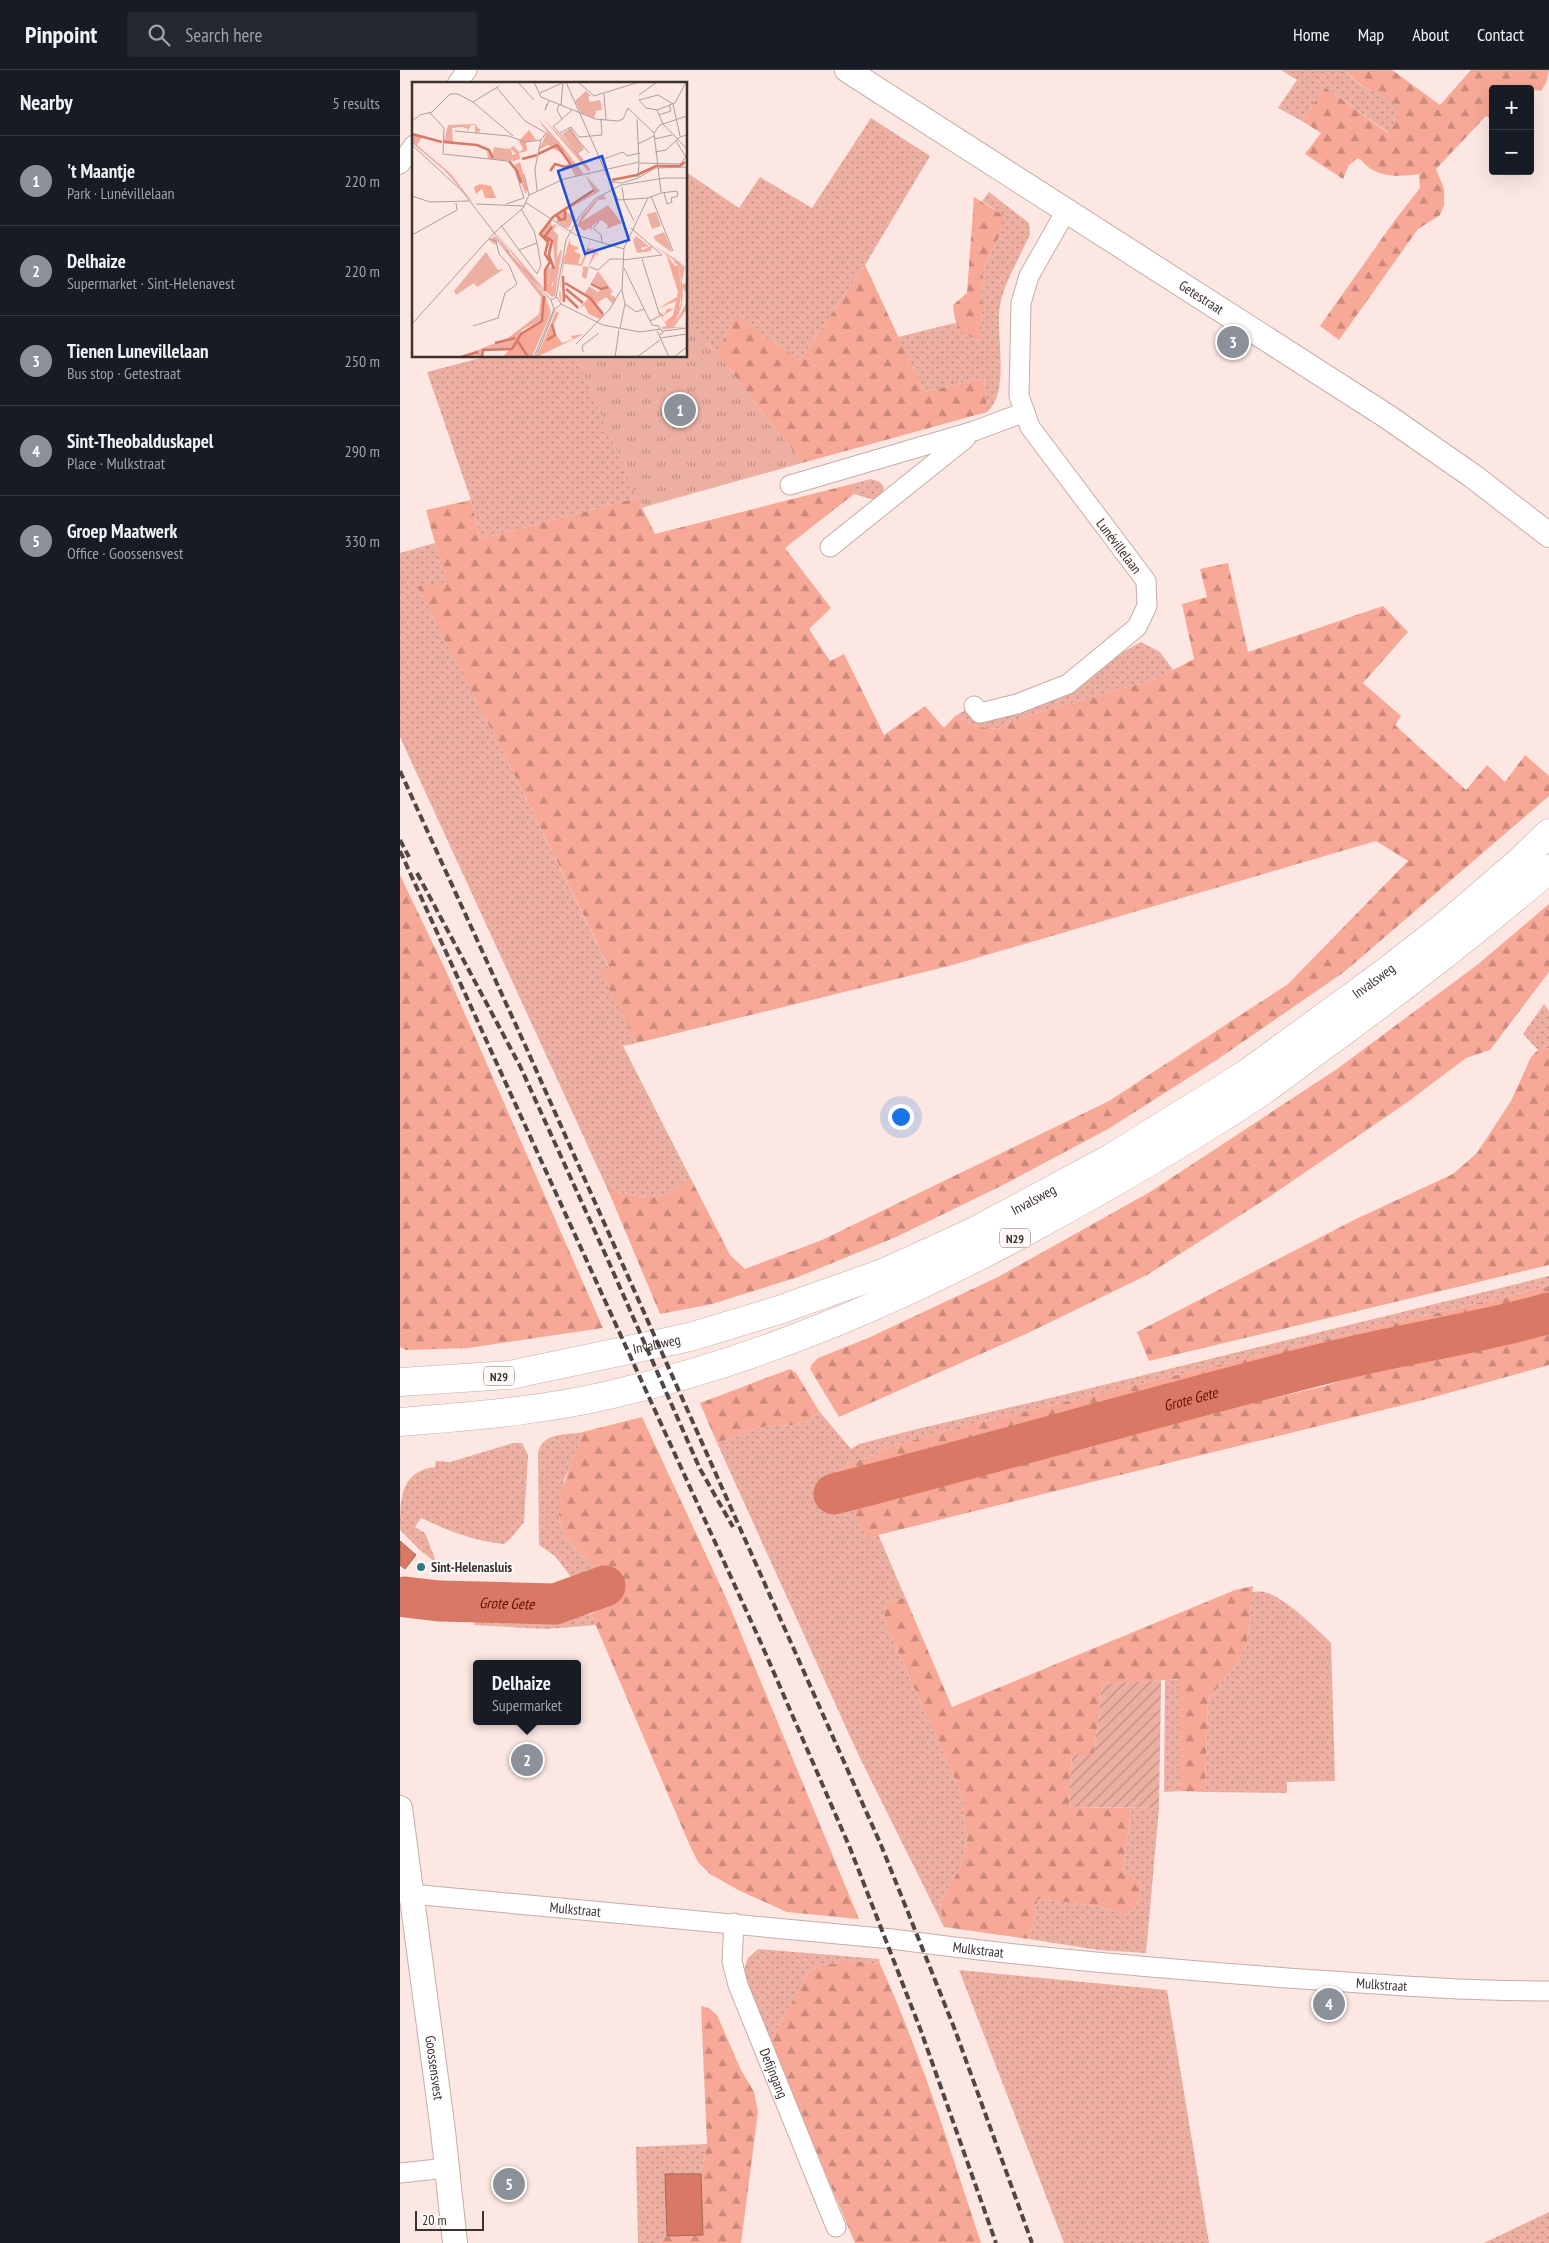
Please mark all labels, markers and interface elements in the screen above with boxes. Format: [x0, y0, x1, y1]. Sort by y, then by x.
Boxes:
search box [127, 12, 477, 57]
text: Pinpoint [25, 19, 97, 50]
icon: search [145, 21, 173, 49]
text: Search here [185, 23, 262, 47]
text: Home [1293, 23, 1330, 46]
text: Map [1358, 23, 1384, 46]
text: About [1412, 23, 1449, 46]
text: Contact [1477, 23, 1524, 46]
inset map [412, 82, 688, 358]
map controls [1489, 85, 1534, 175]
button: + [1489, 85, 1534, 130]
text: Nearby [20, 89, 73, 116]
text: 5 results [333, 93, 380, 113]
button: − [1489, 130, 1534, 175]
text: 't Maantje [67, 159, 135, 183]
text: 1 [32, 171, 40, 191]
text: 220 m [345, 171, 380, 191]
text: Park · Lunévillelaan [67, 183, 175, 203]
text: Delhaize [67, 249, 126, 273]
text: 2 [32, 261, 40, 281]
text: 220 m [345, 261, 380, 281]
text: Supermarket · Sint-Helenavest [67, 273, 235, 293]
street label: Getestraat [1176, 276, 1227, 318]
pin: 3 [1217, 323, 1249, 361]
text: Tienen Lunevillelaan [67, 339, 209, 363]
text: 3 [32, 351, 40, 371]
text: 250 m [345, 351, 380, 371]
text: Bus stop · Getestraat [67, 363, 181, 383]
pin: 1 [664, 391, 696, 429]
text: Sint-Theobalduskapel [67, 429, 213, 453]
text: 4 [32, 441, 40, 461]
text: 290 m [345, 441, 380, 461]
text: Place · Mulkstraat [67, 453, 165, 473]
street label: Lunévillelaan [1092, 515, 1146, 577]
text: Groep Maatwerk [67, 519, 177, 543]
text: 5 [32, 531, 40, 551]
text: 330 m [345, 531, 380, 551]
text: Office · Goossensvest [67, 543, 183, 563]
street label: Invalsweg [1349, 959, 1398, 1002]
your location [888, 1104, 914, 1130]
street label: Invalsweg [1008, 1180, 1059, 1219]
road number: N29 [1000, 1228, 1030, 1248]
street label: Invalsweg [631, 1330, 682, 1358]
road number: N29 [484, 1366, 514, 1385]
water label: Grote Gete [1161, 1382, 1220, 1415]
place label: Sint-Helenasluis [431, 1558, 512, 1576]
marker: Sint-Helenasluis [415, 1561, 427, 1573]
water label: Grote Gete [479, 1593, 535, 1613]
popup [473, 1660, 581, 1725]
text: Delhaize [492, 1671, 551, 1695]
text: Supermarket [492, 1695, 562, 1715]
pin: 2 [511, 1741, 543, 1779]
street label: Mulkstraat [549, 1898, 602, 1921]
street label: Mulkstraat [952, 1938, 1005, 1962]
street label: Mulkstraat [1356, 1974, 1408, 1995]
pin: 4 [1313, 1985, 1345, 2023]
street label: Goossensvest [421, 2034, 448, 2101]
street label: Defijngang [756, 2046, 792, 2101]
pin: 5 [493, 2165, 525, 2203]
scale bar [415, 2208, 484, 2231]
text: 20 m [422, 2211, 447, 2229]

